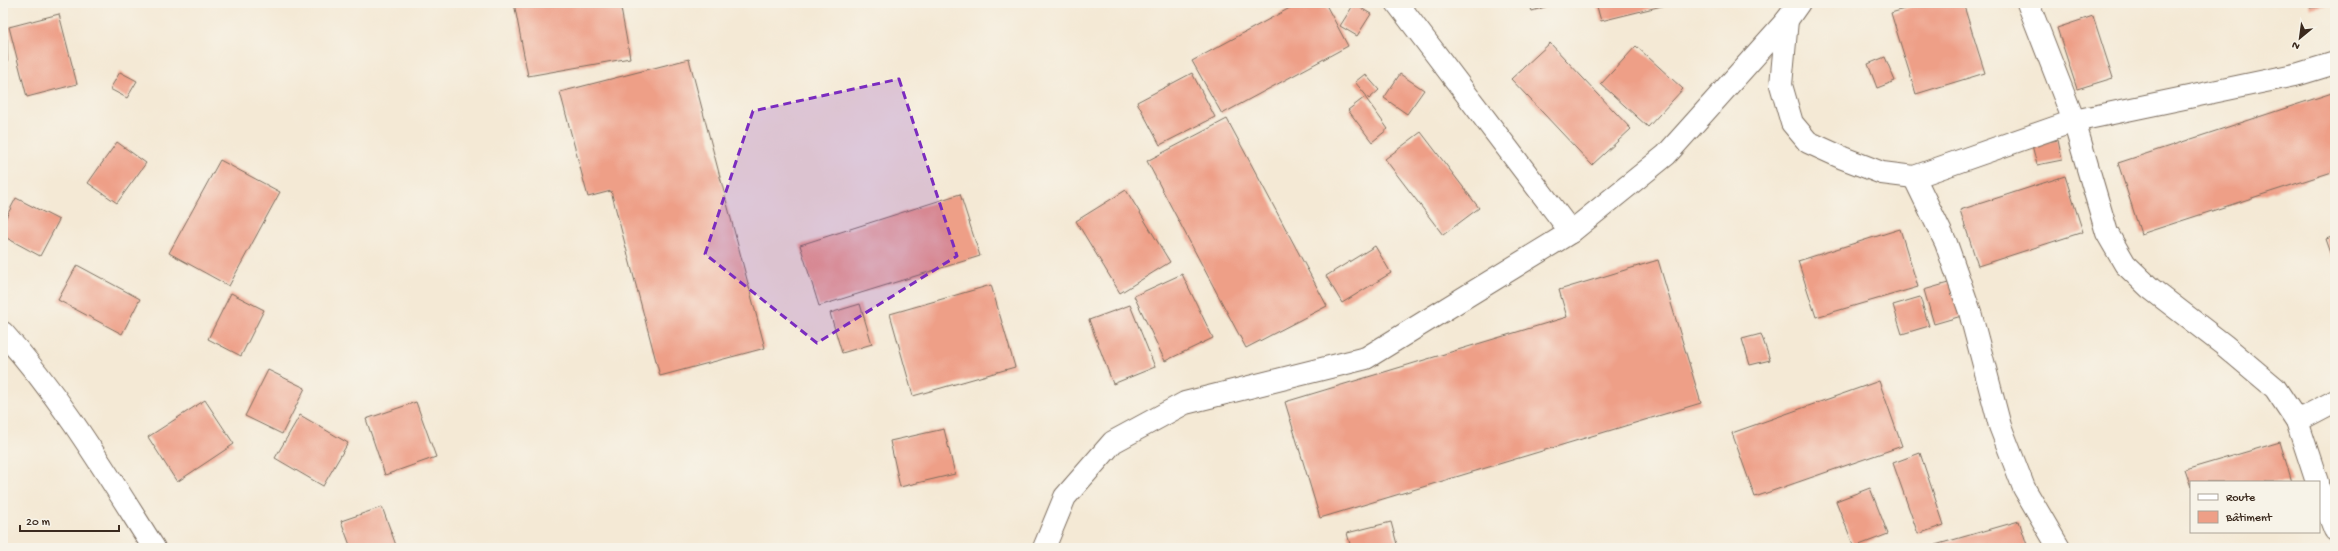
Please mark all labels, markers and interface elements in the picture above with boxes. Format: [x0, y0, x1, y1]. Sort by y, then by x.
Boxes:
north arrow [2280, 18, 2320, 58]
text: N [2290, 38, 2302, 52]
legend [2190, 481, 2320, 533]
text: Route [2226, 492, 2256, 506]
scale bar [20, 507, 119, 533]
text: Bâtiment [2225, 512, 2273, 526]
text: 20 m [26, 516, 51, 530]

